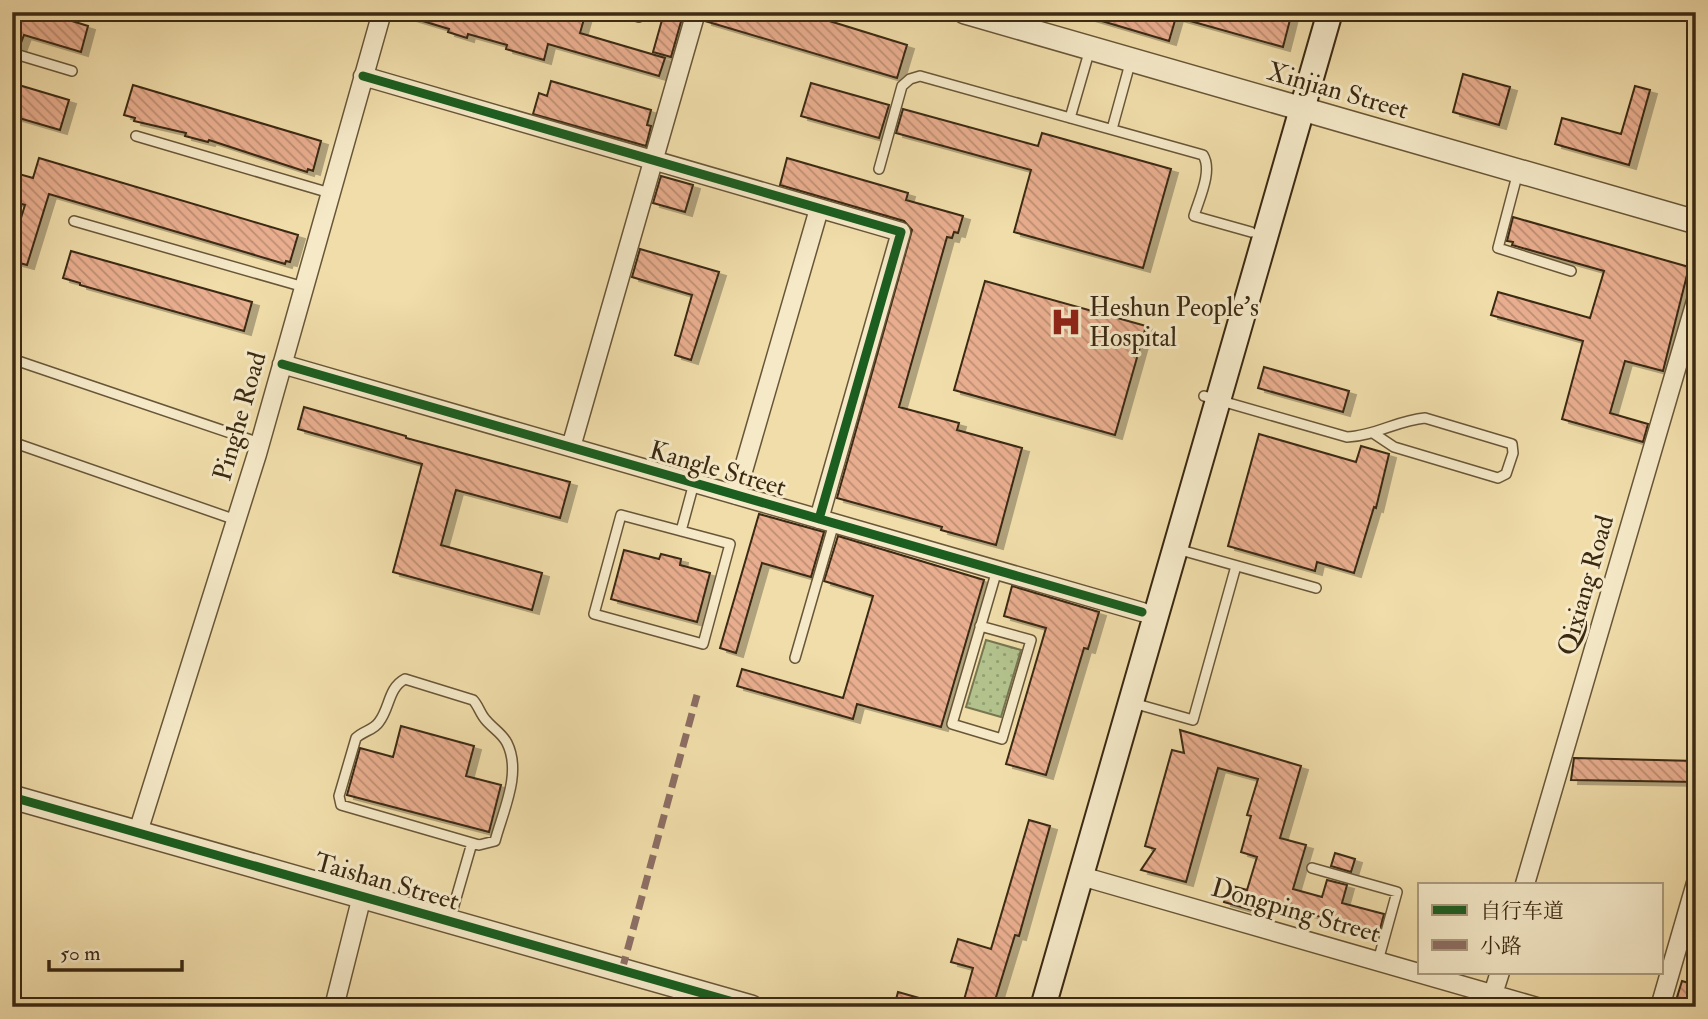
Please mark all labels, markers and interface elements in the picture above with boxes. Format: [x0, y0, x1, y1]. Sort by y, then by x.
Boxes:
street label: Xinjian Street [1263, 56, 1412, 126]
place label: Heshun People's Hospital [1089, 292, 1259, 355]
hospital icon: Heshun People's Hospital [1049, 305, 1083, 339]
street label: Pinghe Road [206, 348, 274, 484]
street label: Kangle Street [646, 434, 790, 504]
street label: Qixiang Road [1551, 511, 1621, 659]
street label: Taishan Street [311, 846, 463, 918]
street label: Dongping Street [1207, 872, 1384, 951]
legend [1418, 883, 1662, 974]
text: 自行车道 [1480, 898, 1564, 925]
scale bar [49, 928, 182, 972]
text: 小路 [1480, 933, 1522, 960]
text: 50 m [60, 940, 101, 967]

